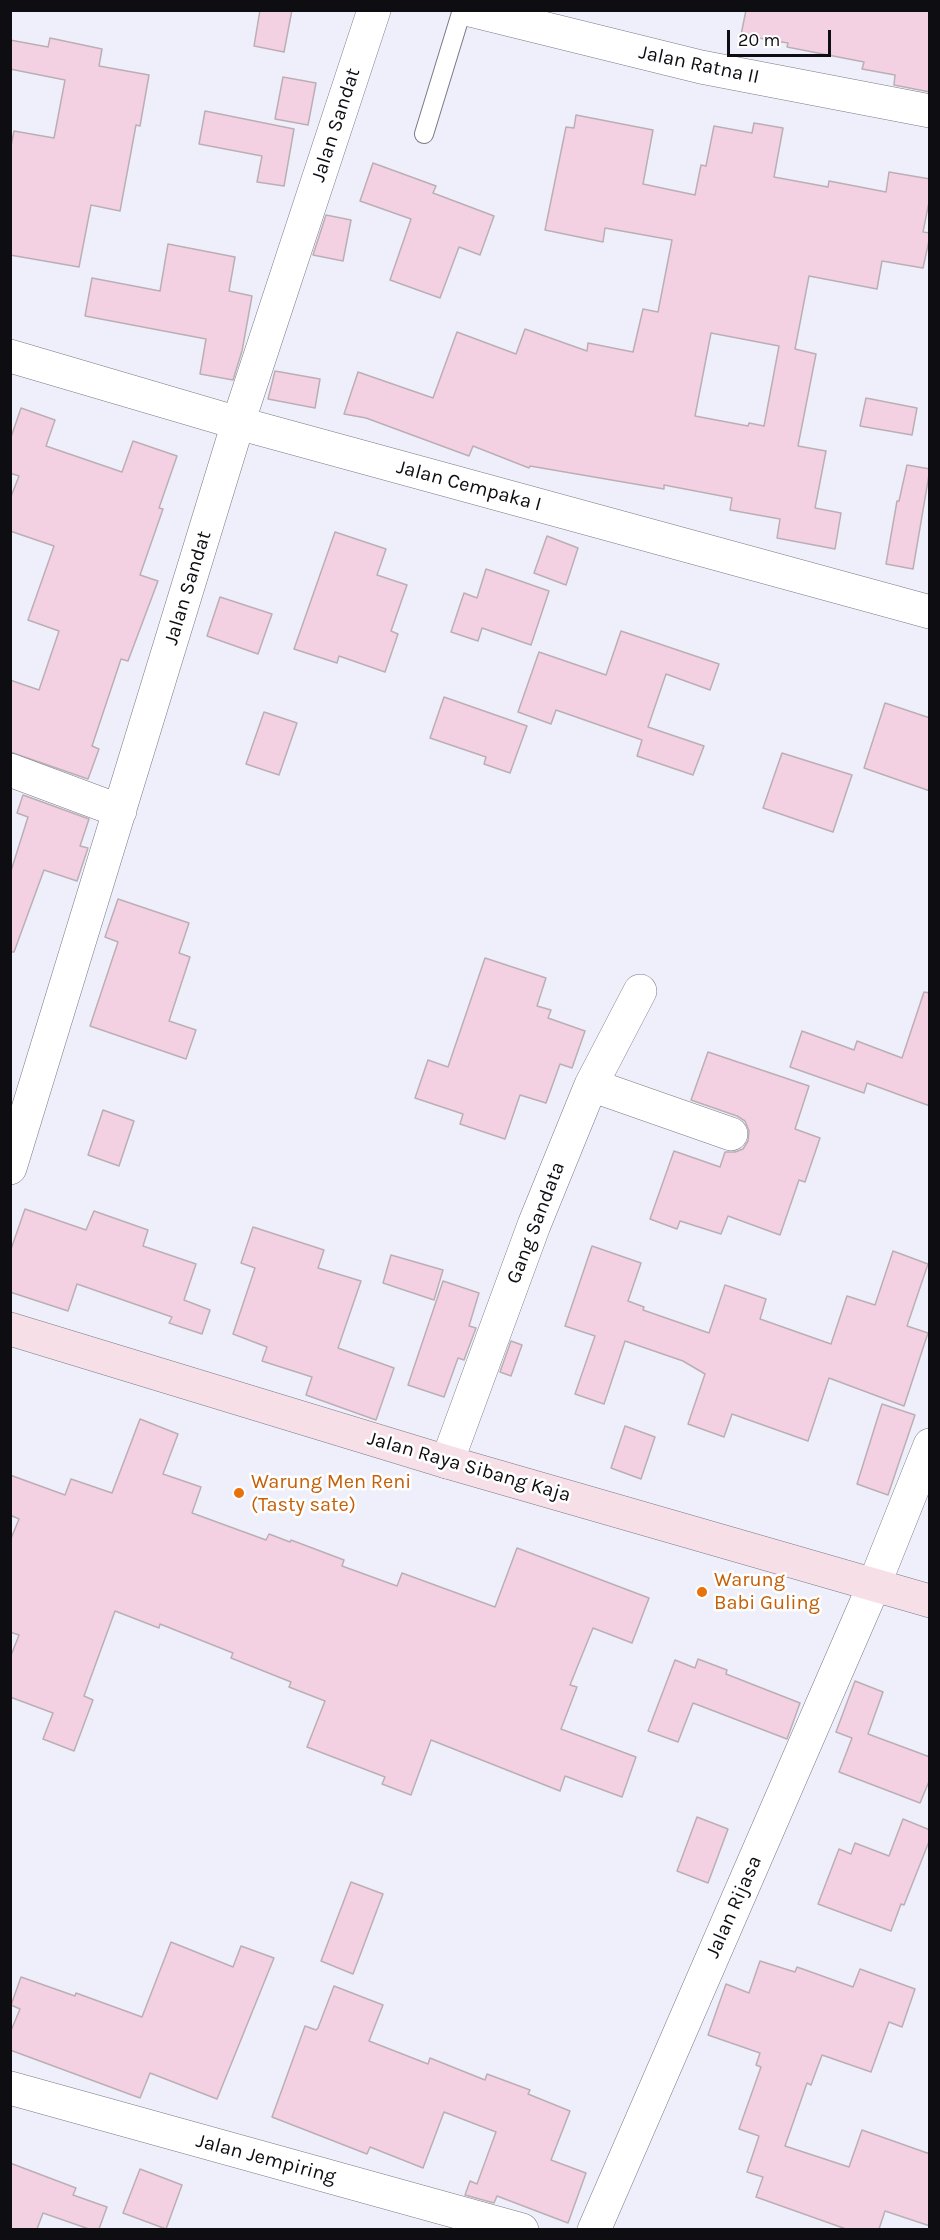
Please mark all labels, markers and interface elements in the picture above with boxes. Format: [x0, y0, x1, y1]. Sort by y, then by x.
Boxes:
scale bar [730, 18, 834, 56]
text: 20 m [738, 29, 780, 51]
street label: Jalan Ratna II [637, 41, 761, 89]
street label: Jalan Sandat [306, 65, 366, 185]
street label: Jalan Cempaka I [394, 455, 544, 517]
street label: Jalan Sandat [159, 528, 217, 648]
street label: Gang Sandata [502, 1159, 570, 1287]
street label: Jalan Raya Sibang Kaja [365, 1426, 573, 1508]
place label: Warung Men Reni (Tasty sate) [251, 1470, 411, 1517]
marker: Warung Men Reni (Tasty sate) [232, 1486, 246, 1500]
place label: Warung Babi Guling [714, 1568, 820, 1615]
marker: Warung Babi Guling [695, 1585, 709, 1599]
street label: Jalan Rijasa [701, 1852, 767, 1962]
street label: Jalan Jempiring [193, 2129, 339, 2189]

